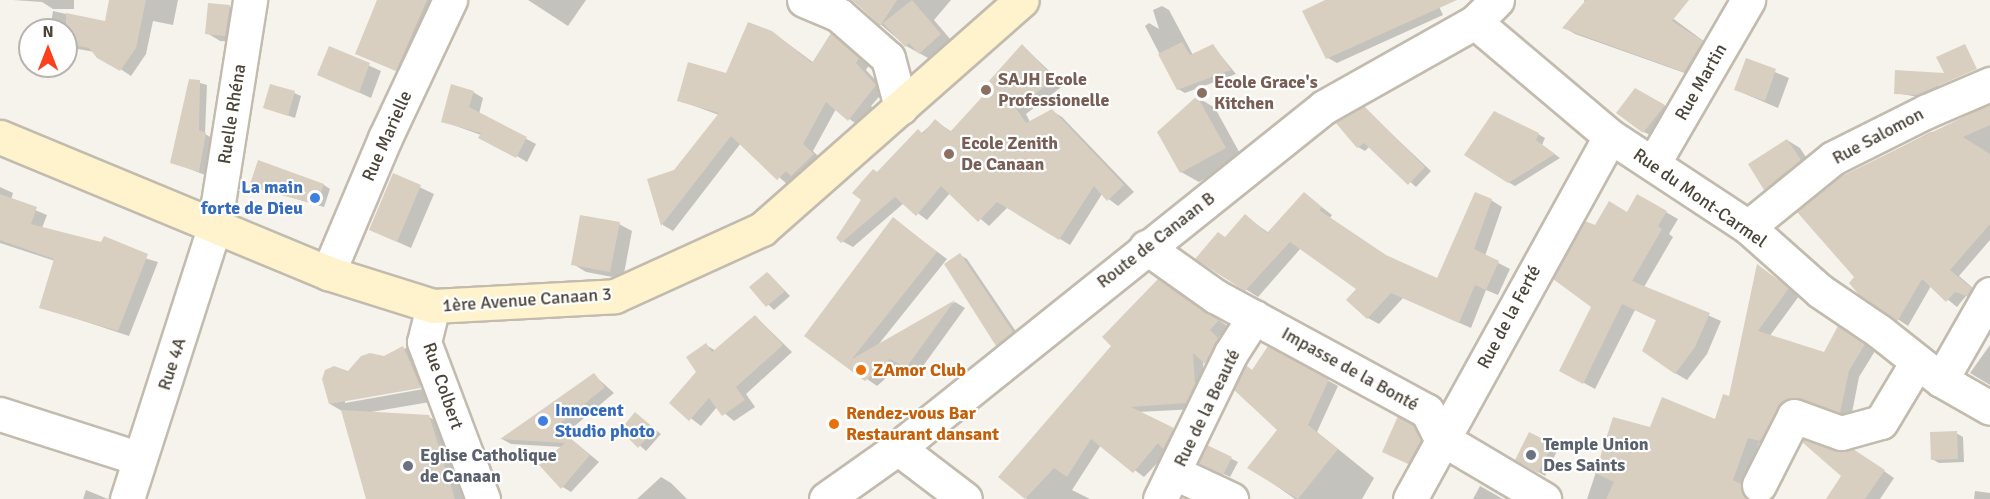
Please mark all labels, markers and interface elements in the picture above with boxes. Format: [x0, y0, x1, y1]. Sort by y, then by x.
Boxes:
north arrow [18, 18, 78, 78]
text: N [42, 22, 54, 42]
street label: Rue Martin [1670, 40, 1732, 124]
street label: Ruelle Rhéna [213, 62, 251, 166]
place label: SAJH Ecole Professionelle [998, 69, 1109, 112]
place label: Ecole Grace's Kitchen [1214, 72, 1318, 115]
marker: SAJH Ecole Professionelle [979, 83, 993, 97]
marker: Ecole Grace's Kitchen [1195, 86, 1209, 100]
street label: Rue Marielle [357, 87, 417, 185]
street label: Rue Salomon [1829, 103, 1927, 169]
place label: Ecole Zenith De Canaan [961, 133, 1058, 176]
street label: Rue du Mont-Carmel [1629, 144, 1771, 252]
marker: Ecole Zenith De Canaan [942, 147, 956, 161]
place label: La main forte de Dieu [201, 177, 303, 219]
street label: Route de Canaan B [1093, 187, 1219, 293]
marker: La main forte de Dieu [308, 191, 322, 205]
street label: Rue de la Ferté [1473, 262, 1545, 372]
street label: 1ère Avenue Canaan 3 [442, 283, 612, 317]
street label: Impasse de la Bonté [1278, 322, 1422, 416]
street label: Rue 4A [153, 335, 191, 393]
street label: Rue Colbert [418, 340, 468, 432]
street label: Rue de la Beauté [1169, 346, 1245, 470]
place label: ZAmor Club [873, 359, 966, 381]
marker: ZAmor Club [854, 363, 868, 377]
place label: Innocent Studio photo [555, 400, 655, 442]
place label: Rendez-vous Bar Restaurant dansant [846, 403, 999, 446]
marker: Innocent Studio photo [536, 414, 550, 428]
marker: Rendez-vous Bar Restaurant dansant [827, 417, 841, 431]
place label: Temple Union Des Saints [1543, 434, 1649, 476]
place label: Eglise Catholique de Canaan [420, 445, 557, 488]
marker: Temple Union Des Saints [1524, 448, 1538, 462]
marker: Eglise Catholique de Canaan [401, 459, 415, 473]

